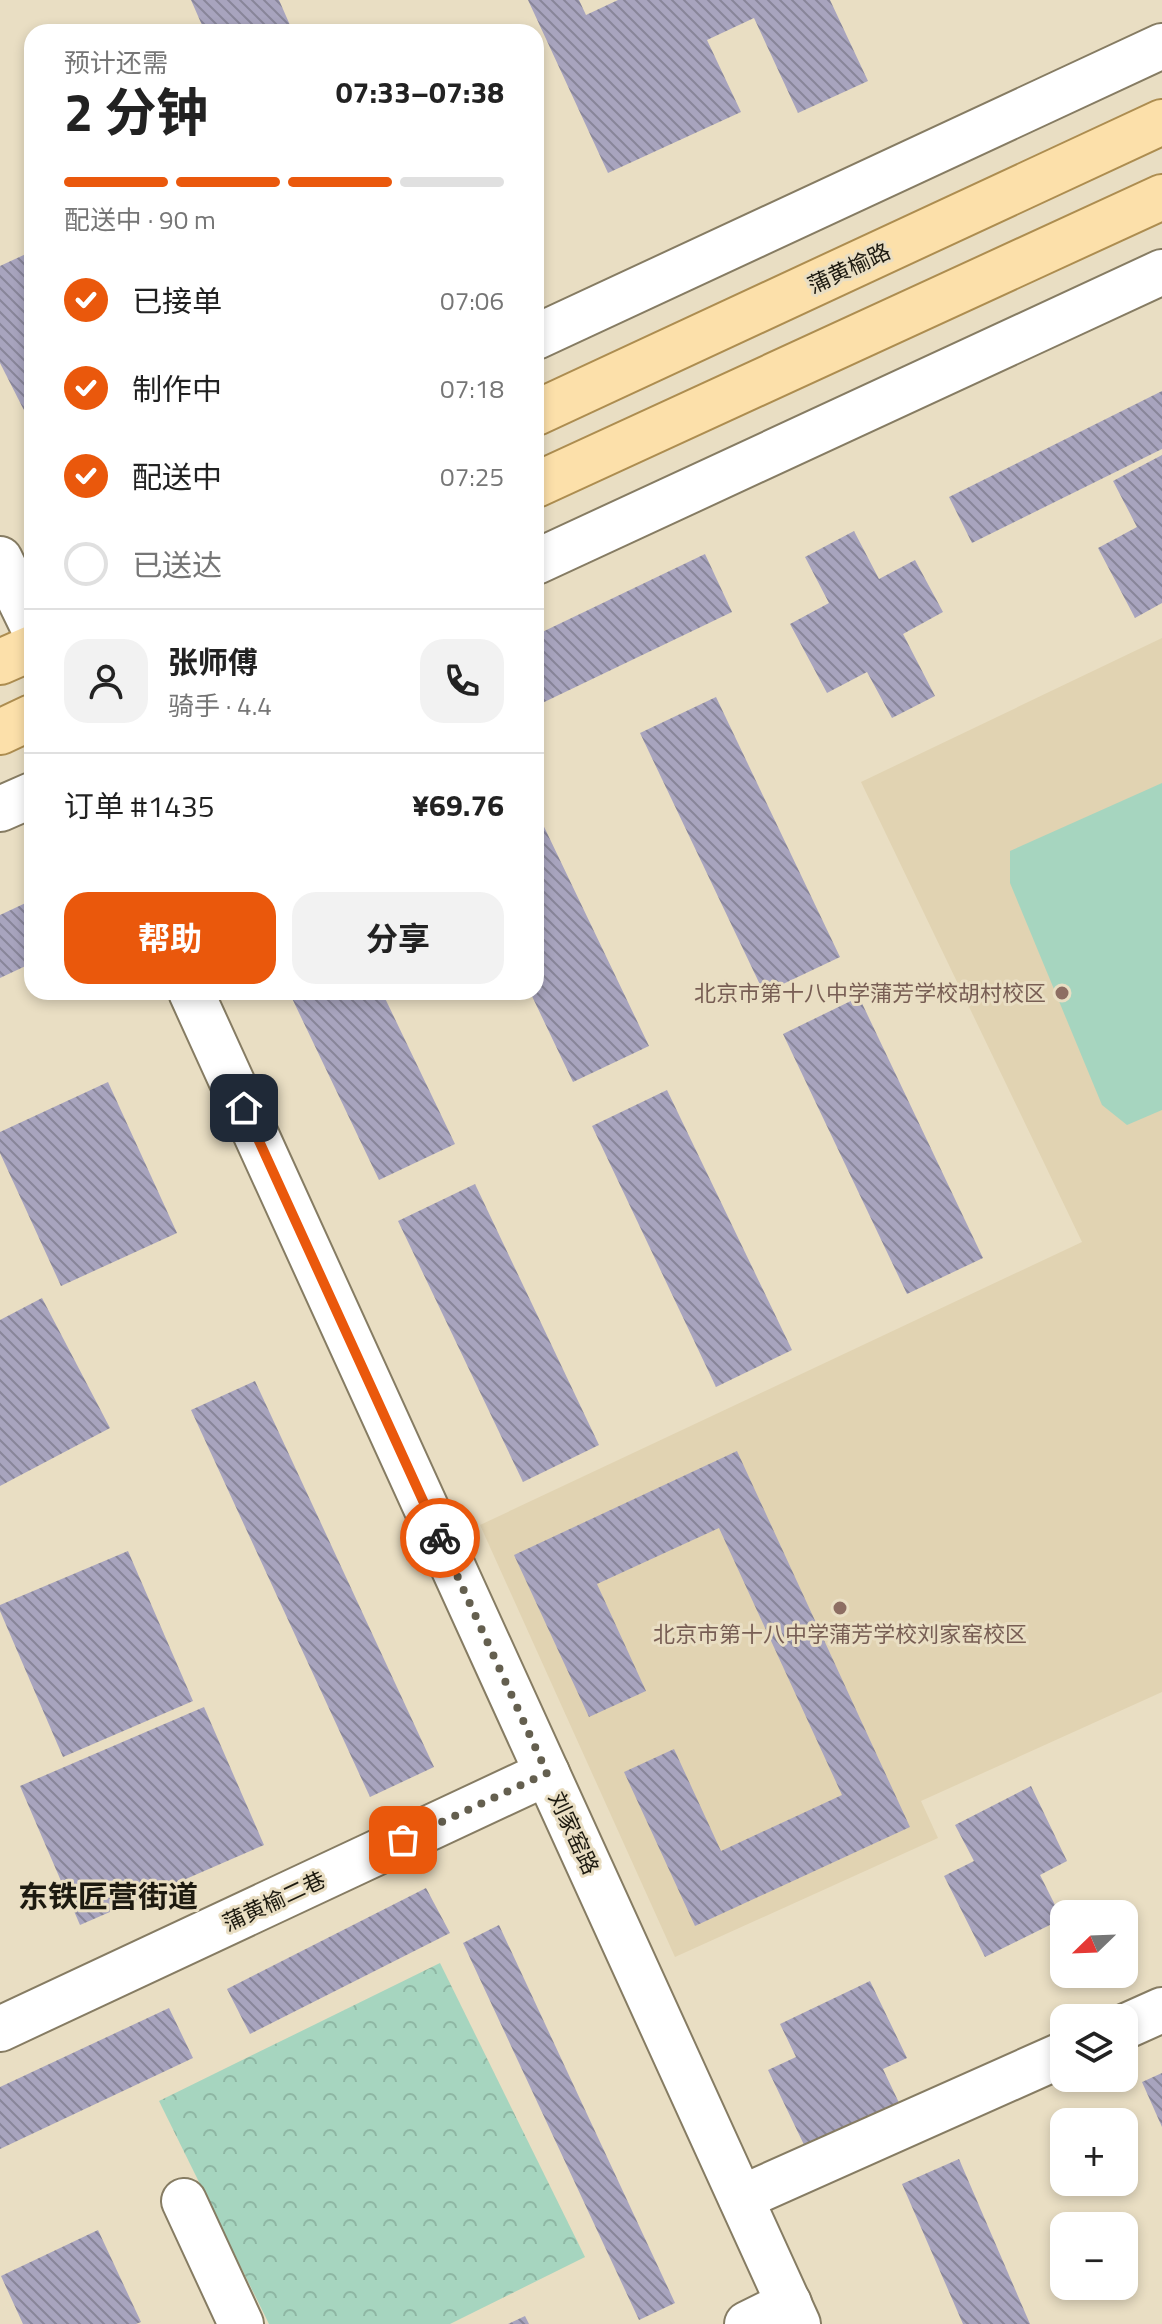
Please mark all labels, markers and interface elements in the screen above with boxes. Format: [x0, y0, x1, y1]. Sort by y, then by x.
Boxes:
text: 预计还需 [64, 43, 168, 82]
text: 07:33–07:38 [336, 69, 504, 115]
text: 2 分钟 [64, 72, 209, 151]
text: 配送中 · 90 m [64, 200, 216, 239]
street label: 蒲黄榆路 [802, 234, 896, 302]
icon: check [64, 278, 108, 322]
text: 已接单 [132, 278, 222, 324]
text: 07:06 [440, 281, 504, 320]
icon: check [64, 366, 108, 410]
text: 制作中 [132, 366, 222, 412]
text: 07:18 [440, 369, 504, 408]
icon: check [64, 454, 108, 498]
text: 配送中 [132, 454, 222, 500]
text: 07:25 [440, 457, 504, 496]
text: 已送达 [132, 542, 222, 588]
button: person [64, 639, 148, 723]
text: 张师傅 [168, 639, 258, 685]
button: phone [420, 639, 504, 723]
text: 骑手 · 4.4 [168, 686, 272, 725]
text: ¥69.76 [412, 782, 504, 828]
text: 订单 #1435 [64, 783, 215, 829]
button: 帮助 [64, 892, 276, 984]
button: 分享 [292, 892, 504, 984]
place label: 北京市第十八中学蒲芳学校胡村校区 [694, 976, 1046, 1010]
marker: 北京市第十八中学蒲芳学校胡村校区 [1053, 984, 1071, 1002]
pin [210, 1074, 278, 1142]
icon: home [222, 1086, 266, 1130]
courier [400, 1498, 480, 1578]
icon: bike [418, 1516, 462, 1560]
marker: 北京市第十八中学蒲芳学校刘家窑校区 [831, 1599, 849, 1617]
place label: 北京市第十八中学蒲芳学校刘家窑校区 [653, 1617, 1027, 1651]
street label: 刘家窑路 [540, 1786, 608, 1880]
pin [369, 1806, 437, 1874]
icon: bag [381, 1818, 425, 1862]
street label: 蒲黄榆二巷 [217, 1862, 331, 1940]
district label: 东铁匠营街道 [18, 1873, 198, 1919]
north arrow [1050, 1900, 1138, 1988]
map controls [1050, 1900, 1138, 2300]
button: layers [1050, 2004, 1138, 2092]
button: + [1050, 2108, 1138, 2196]
button: − [1050, 2212, 1138, 2300]

